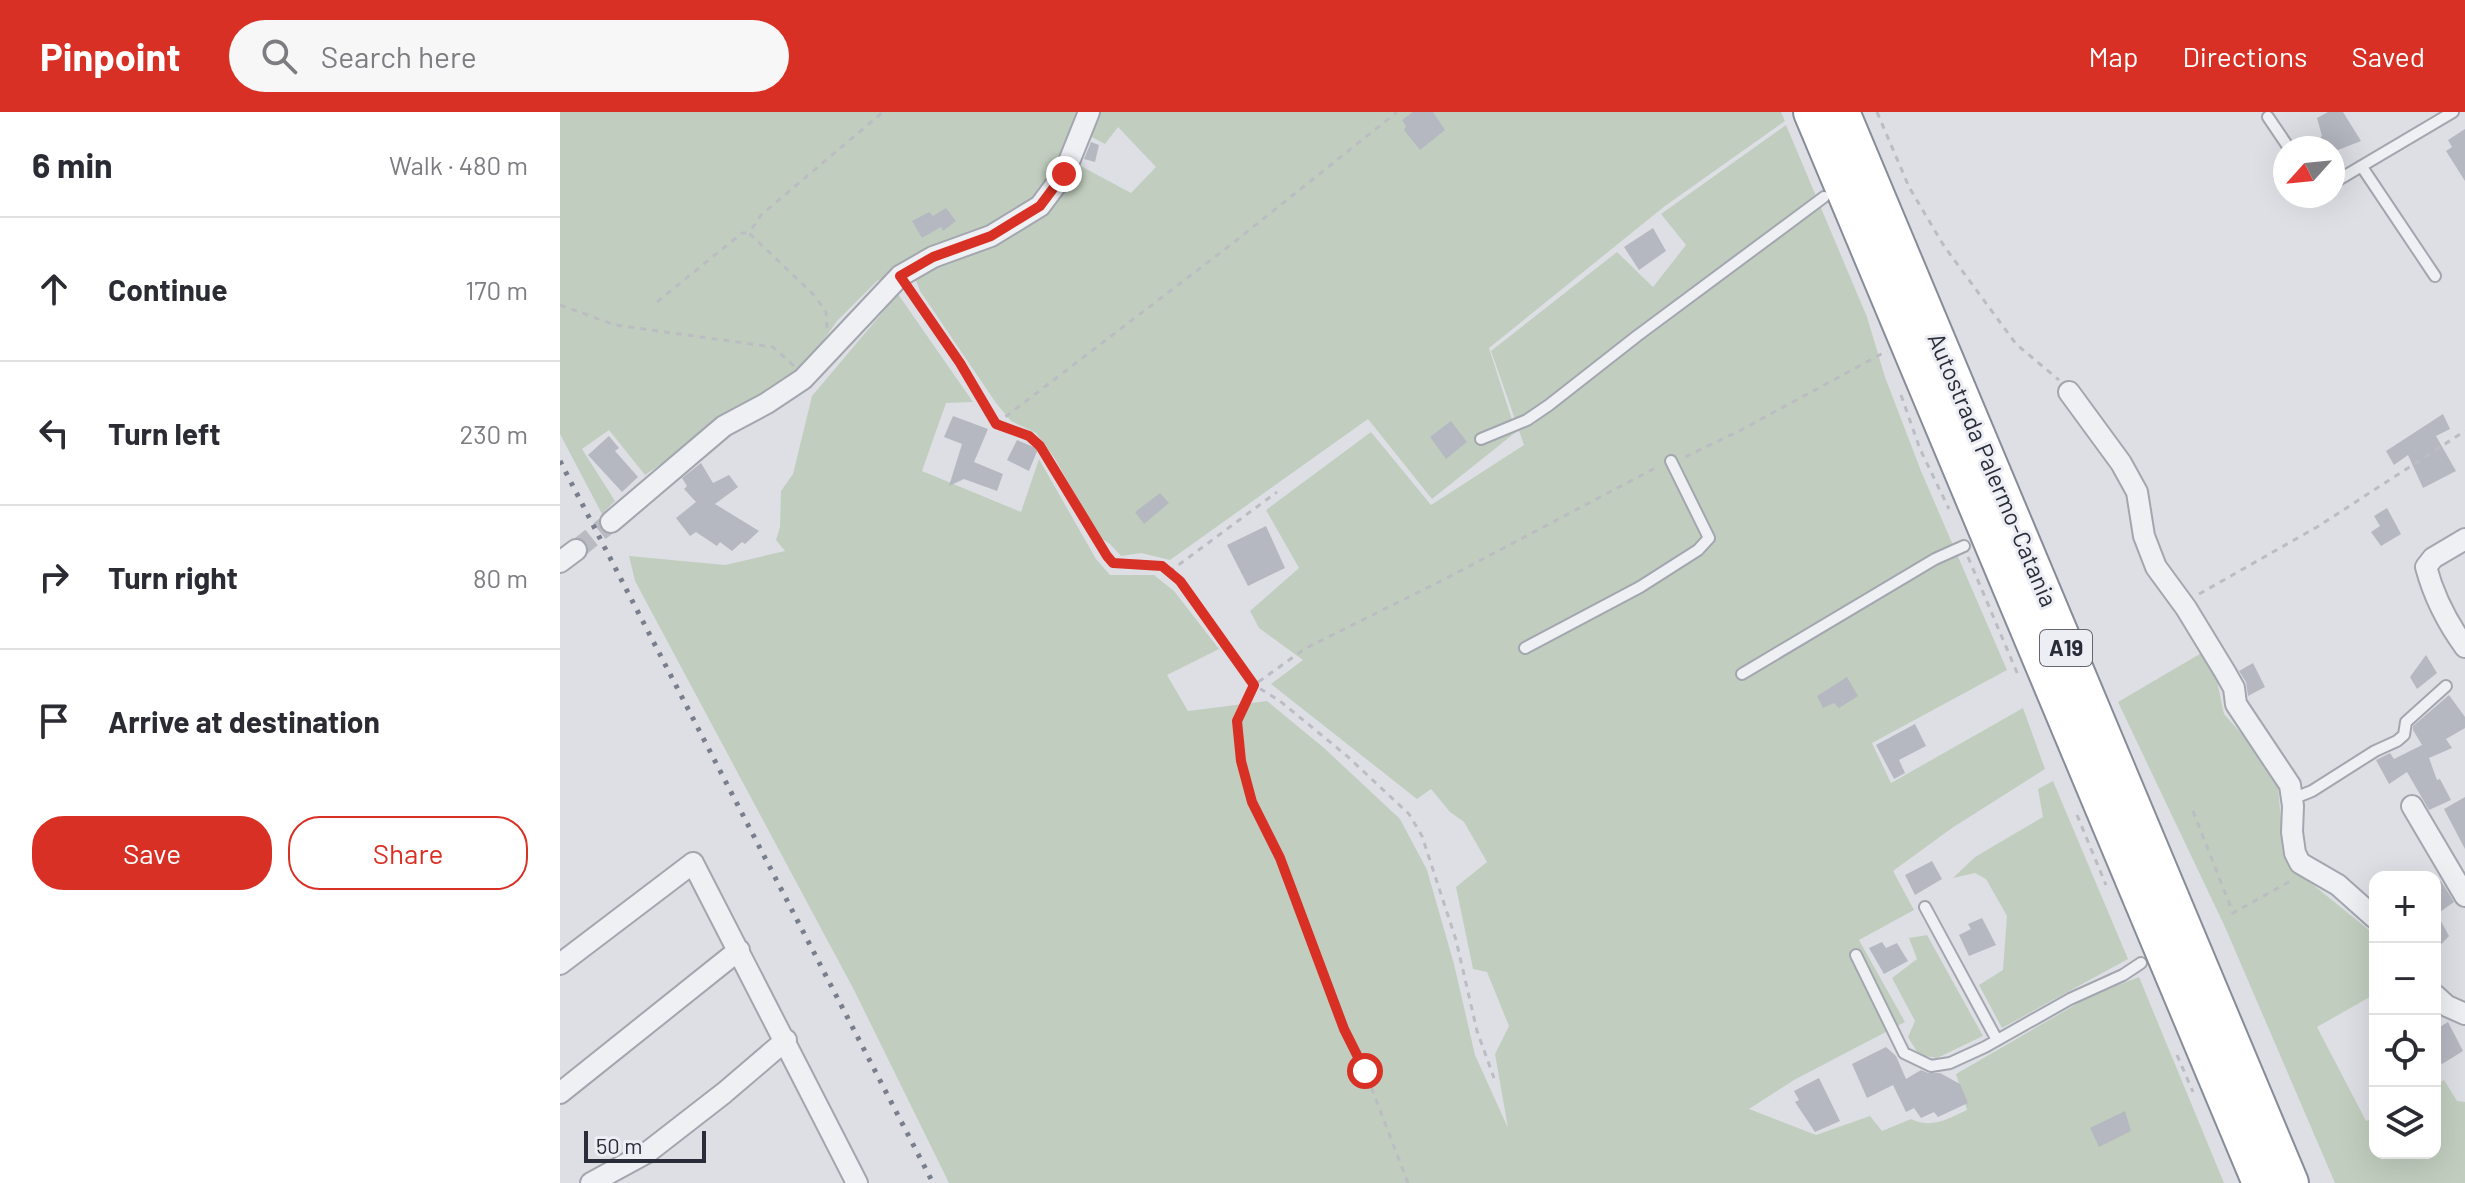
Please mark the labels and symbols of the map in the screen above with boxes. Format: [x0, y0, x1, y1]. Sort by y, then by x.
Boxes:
north arrow [2273, 136, 2345, 208]
route end [1046, 156, 1082, 192]
street label: Autostrada Palermo-Catania [1922, 328, 2064, 611]
road number: A19 [2040, 630, 2092, 666]
route start [1347, 1053, 1383, 1089]
scale bar [584, 1127, 706, 1163]

